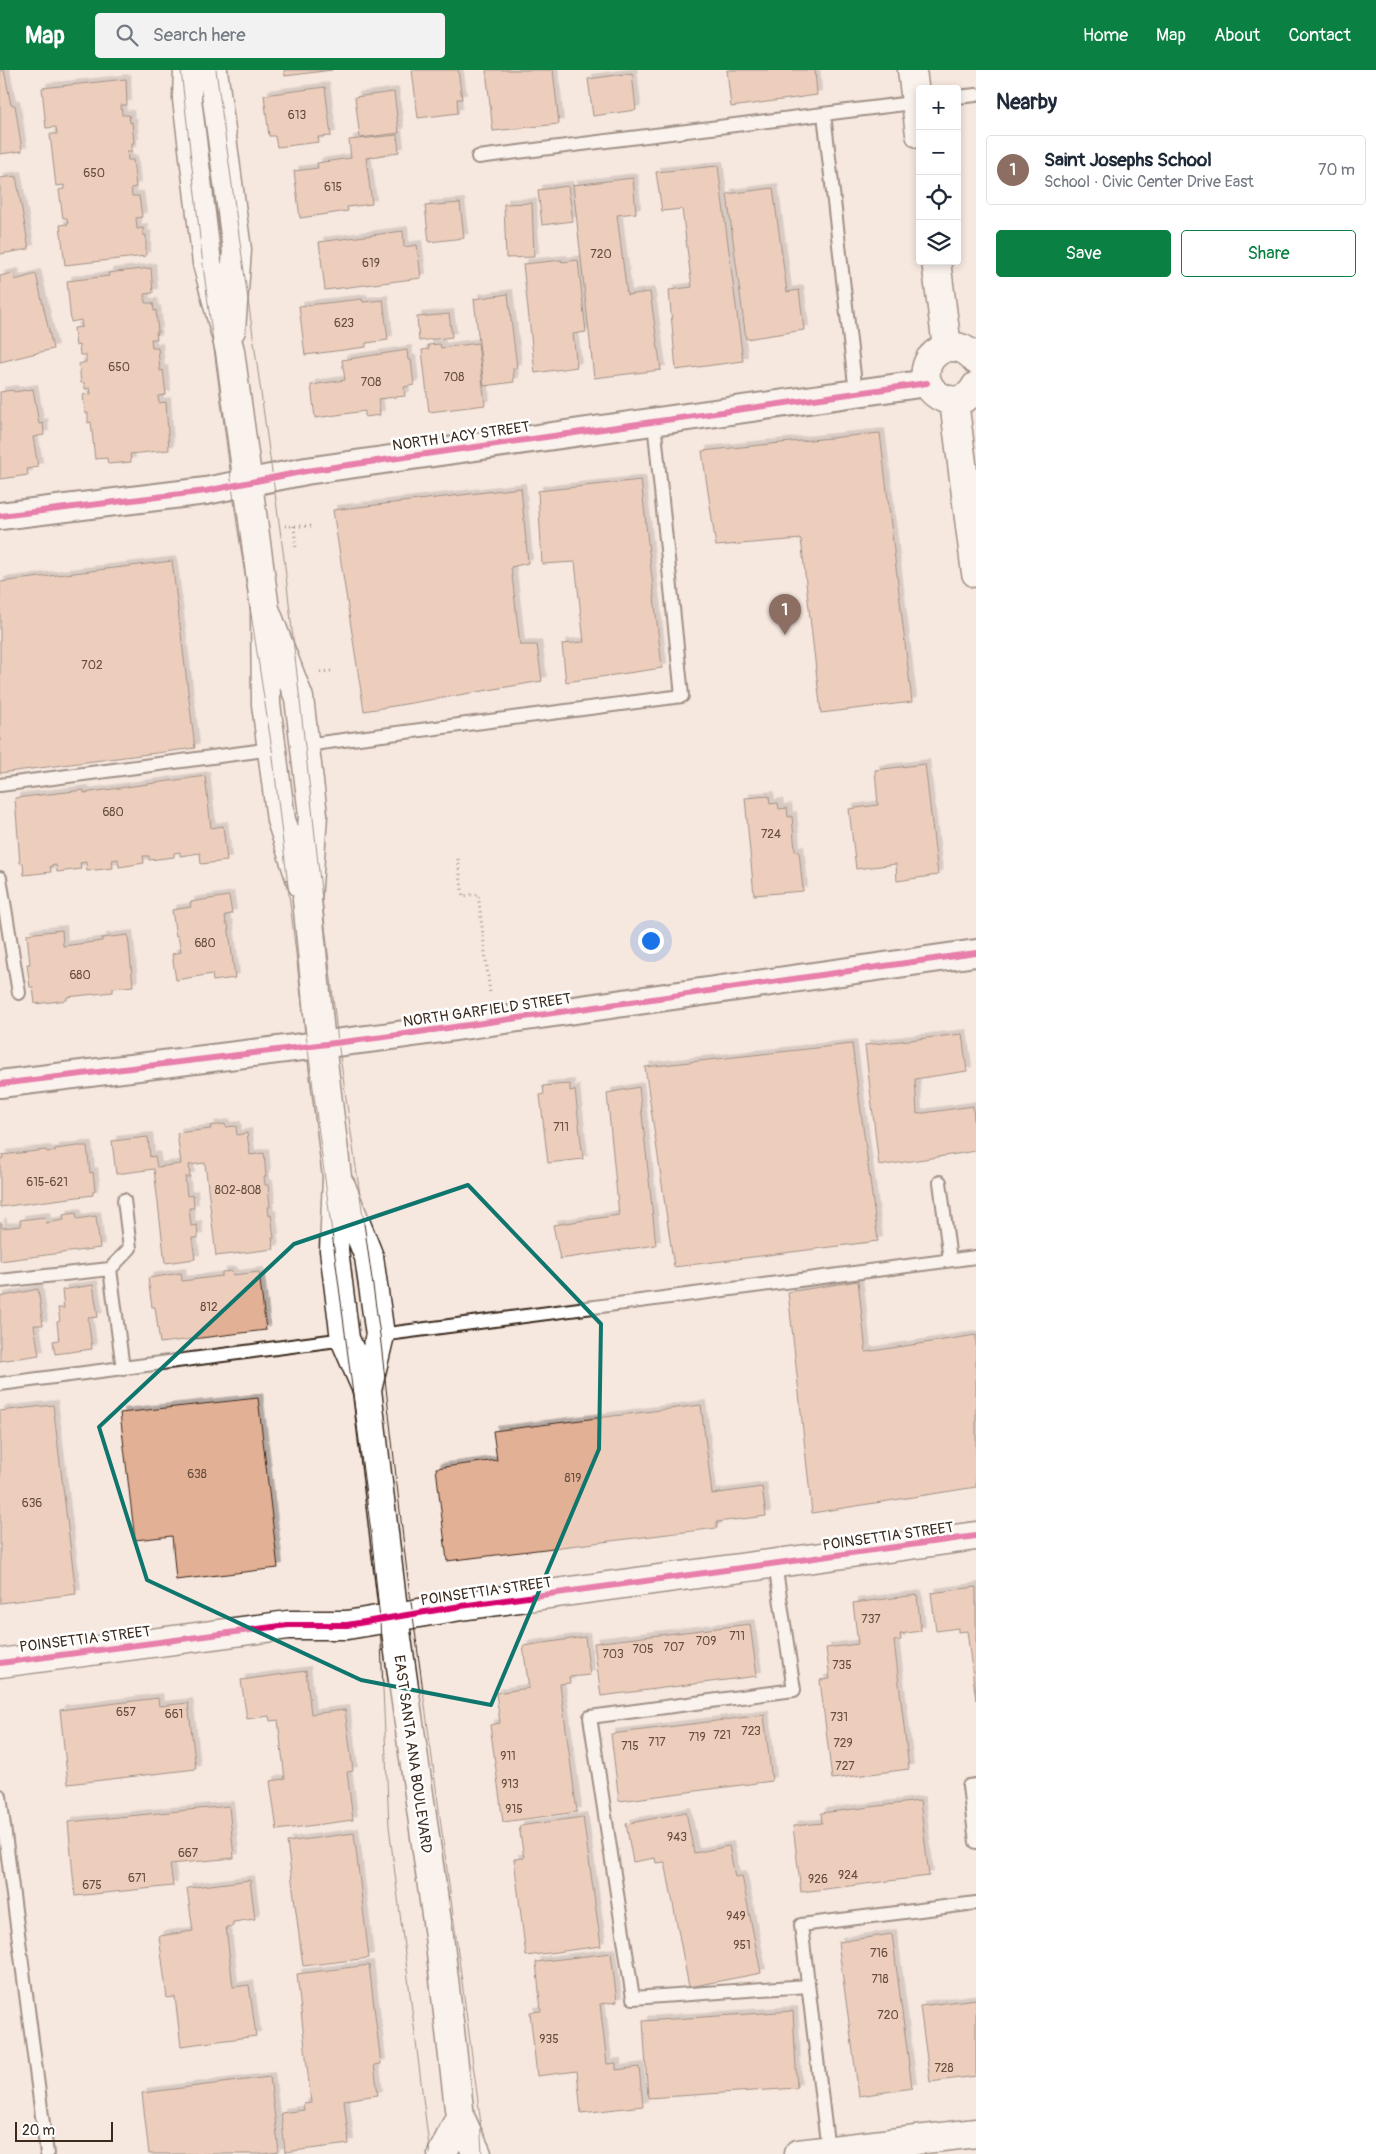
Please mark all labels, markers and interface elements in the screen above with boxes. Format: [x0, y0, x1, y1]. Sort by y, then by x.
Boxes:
search box [95, 13, 445, 58]
text: Map [25, 21, 65, 50]
icon: search [113, 21, 141, 49]
text: Search here [153, 23, 246, 47]
text: Home [1083, 24, 1128, 47]
text: Map [1156, 24, 1186, 47]
text: About [1214, 24, 1260, 47]
text: Contact [1288, 24, 1351, 47]
map controls [916, 85, 961, 265]
button: + [916, 85, 961, 130]
text: Nearby [996, 89, 1057, 116]
house number: 613 [288, 108, 306, 123]
button: − [916, 130, 961, 175]
text: Saint Josephs School [1044, 148, 1212, 172]
text: 1 [1010, 160, 1016, 180]
text: 70 m [1318, 160, 1355, 180]
house number: 650 [83, 166, 105, 181]
text: School · Civic Center Drive East [1044, 172, 1254, 192]
button: locate [916, 175, 961, 220]
house number: 615 [324, 180, 342, 195]
button: layers [916, 220, 961, 265]
button: Save [996, 230, 1171, 277]
button: Share [1181, 230, 1356, 277]
house number: 720 [590, 247, 612, 262]
house number: 619 [362, 256, 380, 271]
house number: 623 [334, 316, 354, 331]
house number: 650 [108, 360, 130, 375]
house number: 708 [444, 370, 464, 385]
house number: 708 [361, 375, 381, 390]
street label: NORTH LACY STREET [391, 417, 531, 456]
pin: 1 [769, 594, 801, 635]
house number: 702 [81, 658, 103, 673]
house number: 680 [102, 805, 124, 820]
house number: 724 [761, 827, 781, 842]
your location [638, 928, 664, 954]
house number: 680 [194, 936, 216, 951]
house number: 680 [69, 968, 91, 983]
street label: NORTH GARFIELD STREET [402, 989, 572, 1032]
house number: 711 [553, 1120, 569, 1135]
house number: 615-621 [26, 1175, 68, 1190]
house number: 802-808 [215, 1183, 261, 1198]
house number: 812 [200, 1300, 218, 1315]
house number: 638 [187, 1467, 207, 1482]
house number: 819 [565, 1471, 581, 1486]
house number: 636 [22, 1496, 42, 1511]
street label: POINSETTIA STREET [821, 1518, 955, 1555]
street label: POINSETTIA STREET [419, 1573, 553, 1610]
house number: 737 [861, 1612, 881, 1627]
street label: POINSETTIA STREET [18, 1622, 152, 1657]
house number: 711 [729, 1629, 745, 1644]
house number: 709 [696, 1634, 716, 1649]
house number: 707 [664, 1640, 685, 1655]
house number: 705 [632, 1642, 654, 1657]
house number: 703 [602, 1647, 624, 1662]
street label: EAST SANTA ANA BOULEVARD [389, 1654, 436, 1854]
house number: 735 [832, 1658, 852, 1673]
house number: 657 [116, 1705, 137, 1720]
house number: 661 [165, 1707, 183, 1722]
house number: 731 [830, 1710, 848, 1725]
house number: 723 [741, 1724, 761, 1739]
house number: 721 [713, 1728, 731, 1743]
house number: 719 [688, 1730, 706, 1745]
house number: 717 [648, 1735, 666, 1750]
house number: 729 [833, 1736, 853, 1751]
house number: 715 [621, 1739, 639, 1754]
house number: 911 [500, 1749, 516, 1764]
house number: 727 [835, 1759, 855, 1774]
house number: 913 [501, 1777, 519, 1792]
house number: 915 [505, 1802, 523, 1817]
house number: 943 [667, 1830, 687, 1845]
house number: 667 [178, 1846, 199, 1861]
house number: 924 [838, 1868, 858, 1883]
house number: 671 [128, 1871, 146, 1886]
house number: 926 [808, 1872, 828, 1887]
house number: 675 [82, 1878, 102, 1893]
house number: 949 [726, 1909, 746, 1924]
house number: 951 [733, 1938, 751, 1953]
house number: 716 [870, 1946, 888, 1961]
house number: 718 [871, 1972, 889, 1987]
house number: 720 [877, 2008, 899, 2023]
house number: 935 [539, 2032, 559, 2047]
house number: 728 [934, 2061, 954, 2076]
scale bar [15, 2119, 112, 2142]
text: 20 m [22, 2122, 55, 2139]

